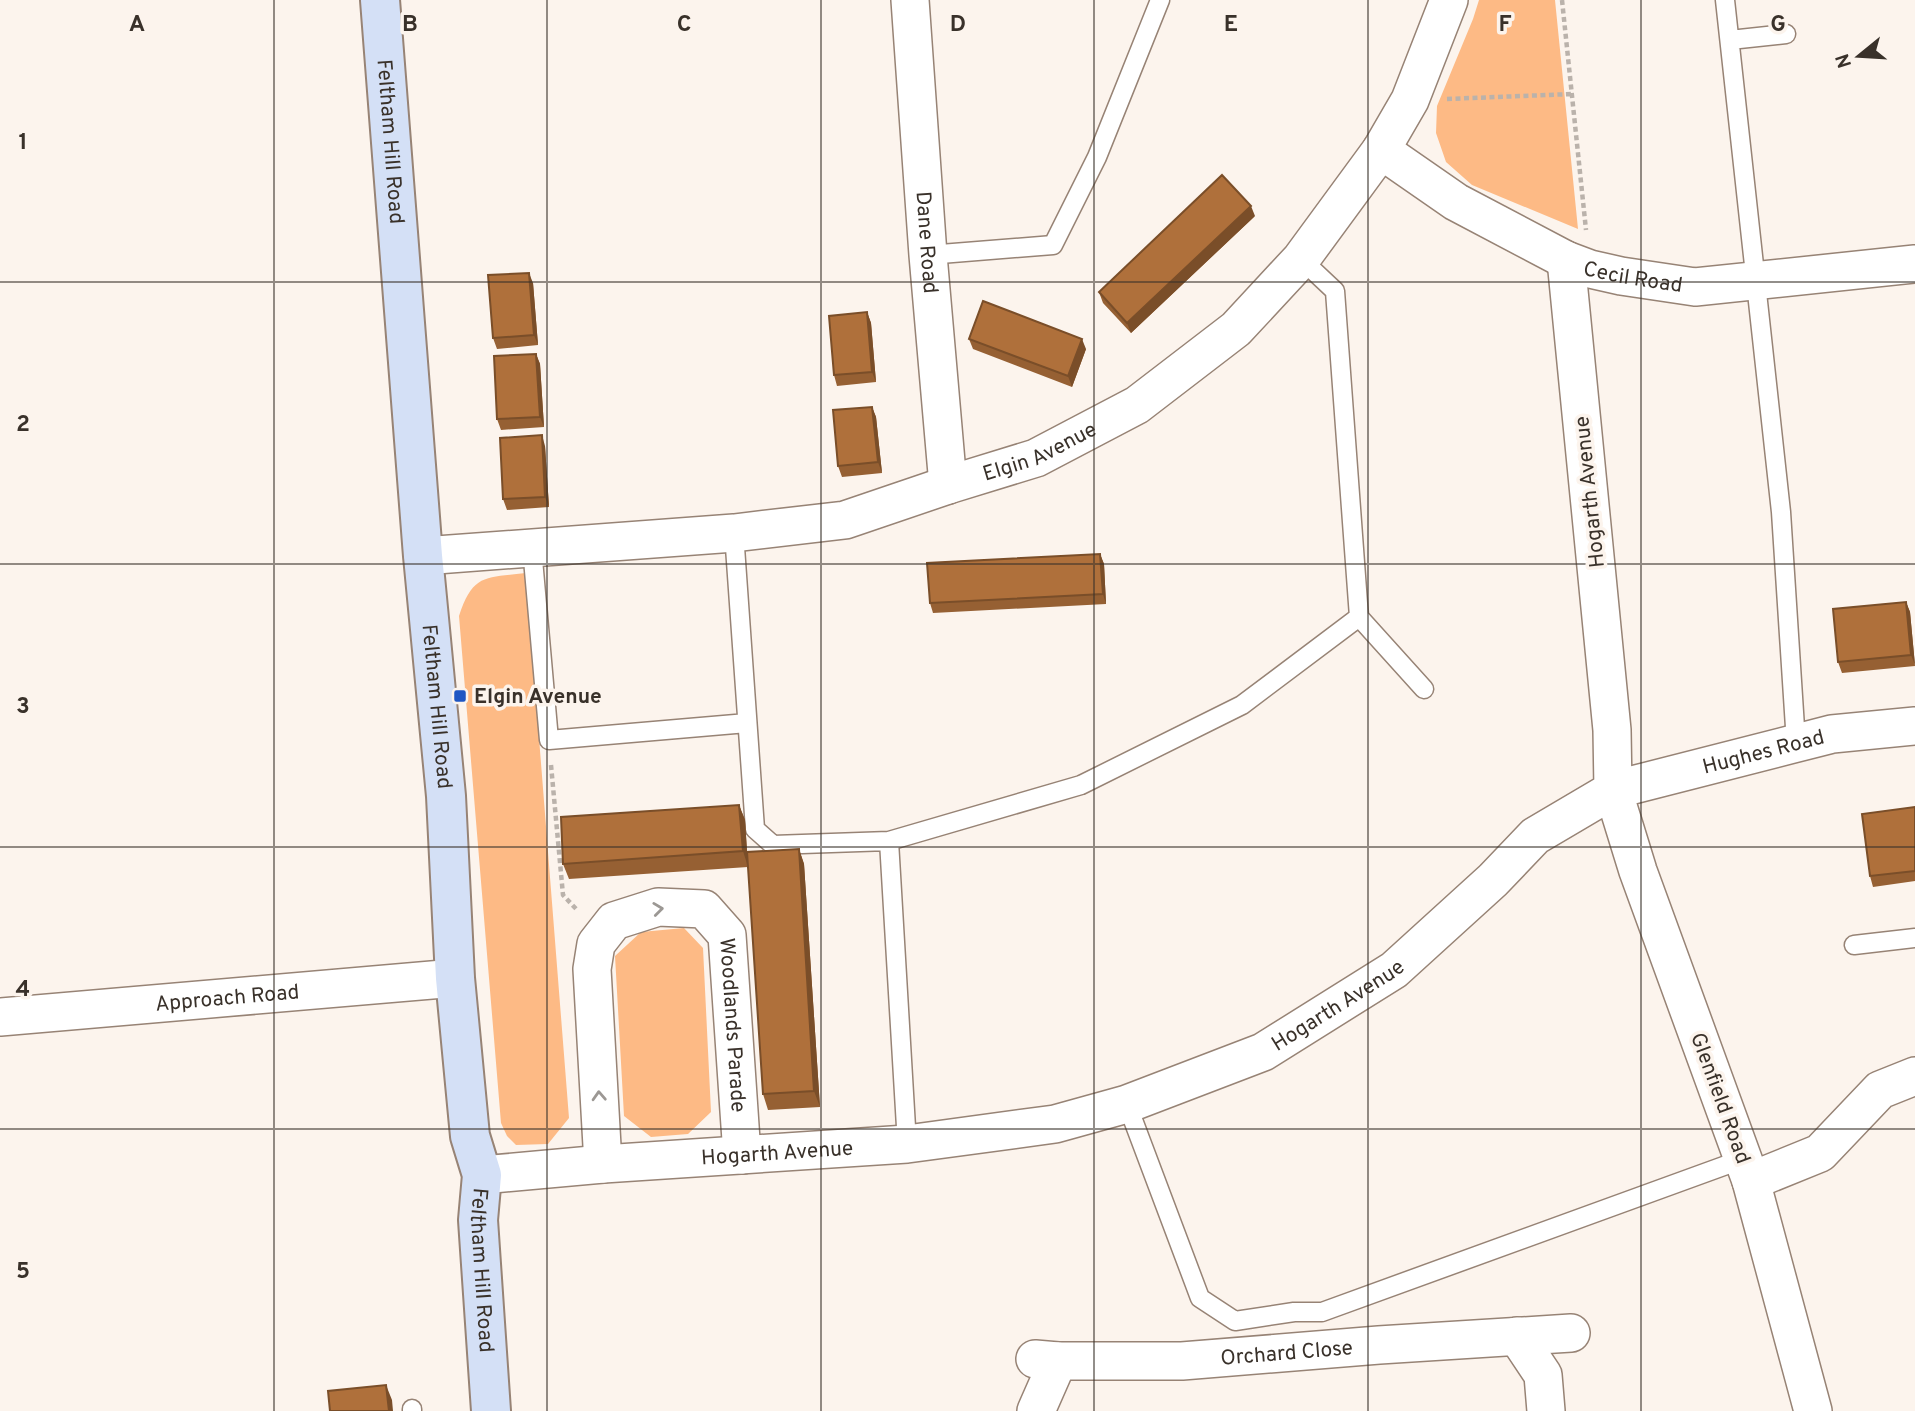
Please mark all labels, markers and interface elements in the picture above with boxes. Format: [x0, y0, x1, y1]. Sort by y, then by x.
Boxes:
text: A [129, 11, 145, 40]
text: B [402, 11, 418, 40]
text: C [677, 11, 691, 40]
text: D [950, 11, 966, 40]
text: E [1224, 11, 1238, 40]
text: F [1498, 11, 1512, 40]
text: G [1770, 11, 1786, 40]
north arrow [1824, 21, 1894, 91]
text: N [1831, 50, 1858, 71]
street label: Feltham Hill Road [370, 58, 409, 225]
text: 1 [18, 129, 28, 158]
street label: Dane Road [909, 191, 943, 295]
street label: Cecil Road [1580, 256, 1684, 300]
text: 2 [16, 411, 30, 440]
street label: Hogarth Avenue [1569, 415, 1612, 569]
street label: Elgin Avenue [980, 417, 1102, 489]
street label: Feltham Hill Road [415, 623, 457, 790]
place label: Elgin Avenue [474, 684, 602, 711]
marker: Elgin Avenue [452, 688, 468, 704]
text: 3 [16, 693, 30, 722]
street label: Hughes Road [1700, 724, 1827, 782]
one-way arrow [652, 902, 664, 917]
street label: Woodlands Parade [712, 937, 751, 1113]
street label: Hogarth Avenue [1267, 955, 1411, 1058]
text: 4 [16, 976, 30, 1005]
street label: Approach Road [154, 979, 301, 1019]
street label: Glenfield Road [1683, 1029, 1756, 1168]
one-way arrow [592, 1090, 607, 1101]
street label: Hogarth Avenue [700, 1136, 854, 1173]
street label: Feltham Hill Road [463, 1187, 499, 1354]
text: 5 [16, 1258, 30, 1287]
street label: Orchard Close [1219, 1335, 1354, 1373]

